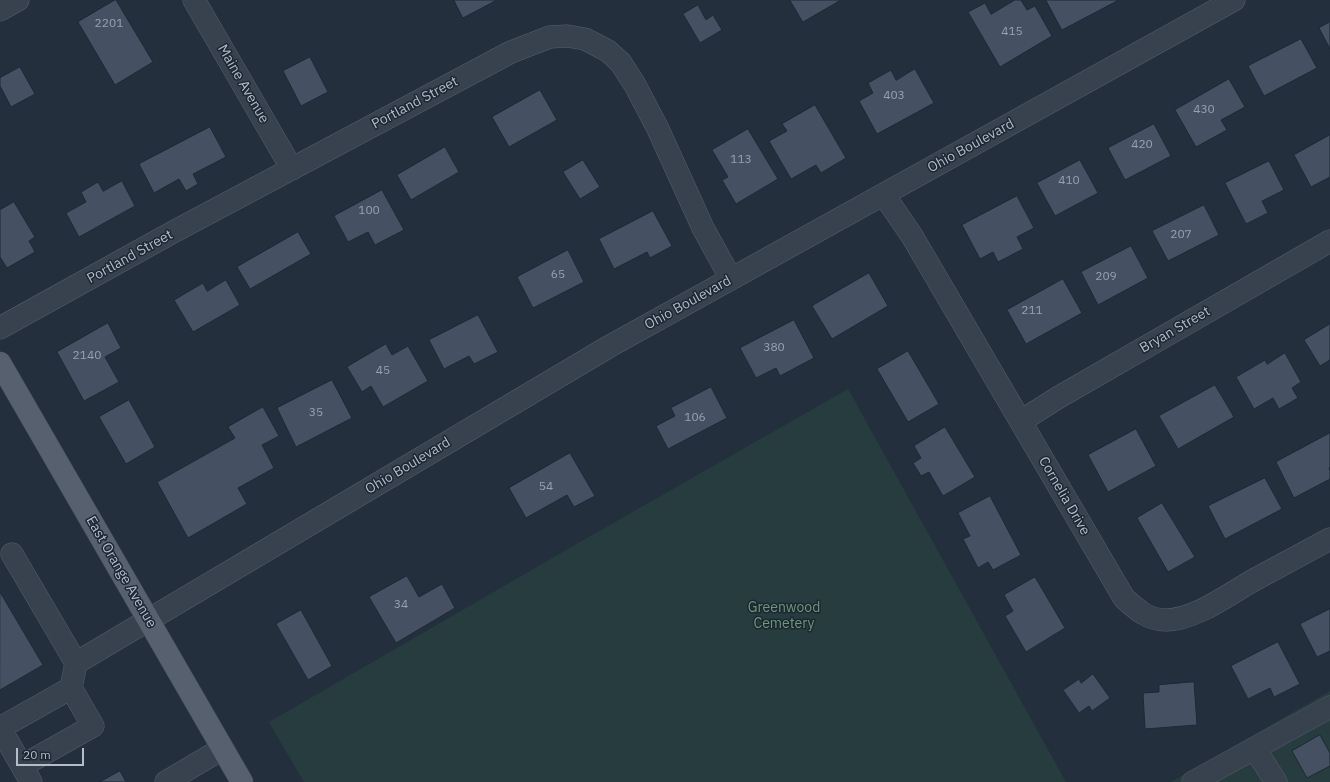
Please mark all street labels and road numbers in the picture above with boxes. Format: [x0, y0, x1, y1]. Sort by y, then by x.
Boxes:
street label: Maine Avenue [214, 42, 272, 126]
street label: Portland Street [369, 73, 461, 133]
street label: Ohio Boulevard [925, 115, 1017, 177]
street label: Portland Street [84, 227, 176, 287]
street label: Ohio Boulevard [642, 272, 734, 334]
street label: Bryan Street [1137, 303, 1213, 357]
street label: Ohio Boulevard [362, 434, 454, 498]
street label: Cornelia Drive [1035, 454, 1093, 538]
street label: East Orange Avenue [82, 513, 160, 631]

